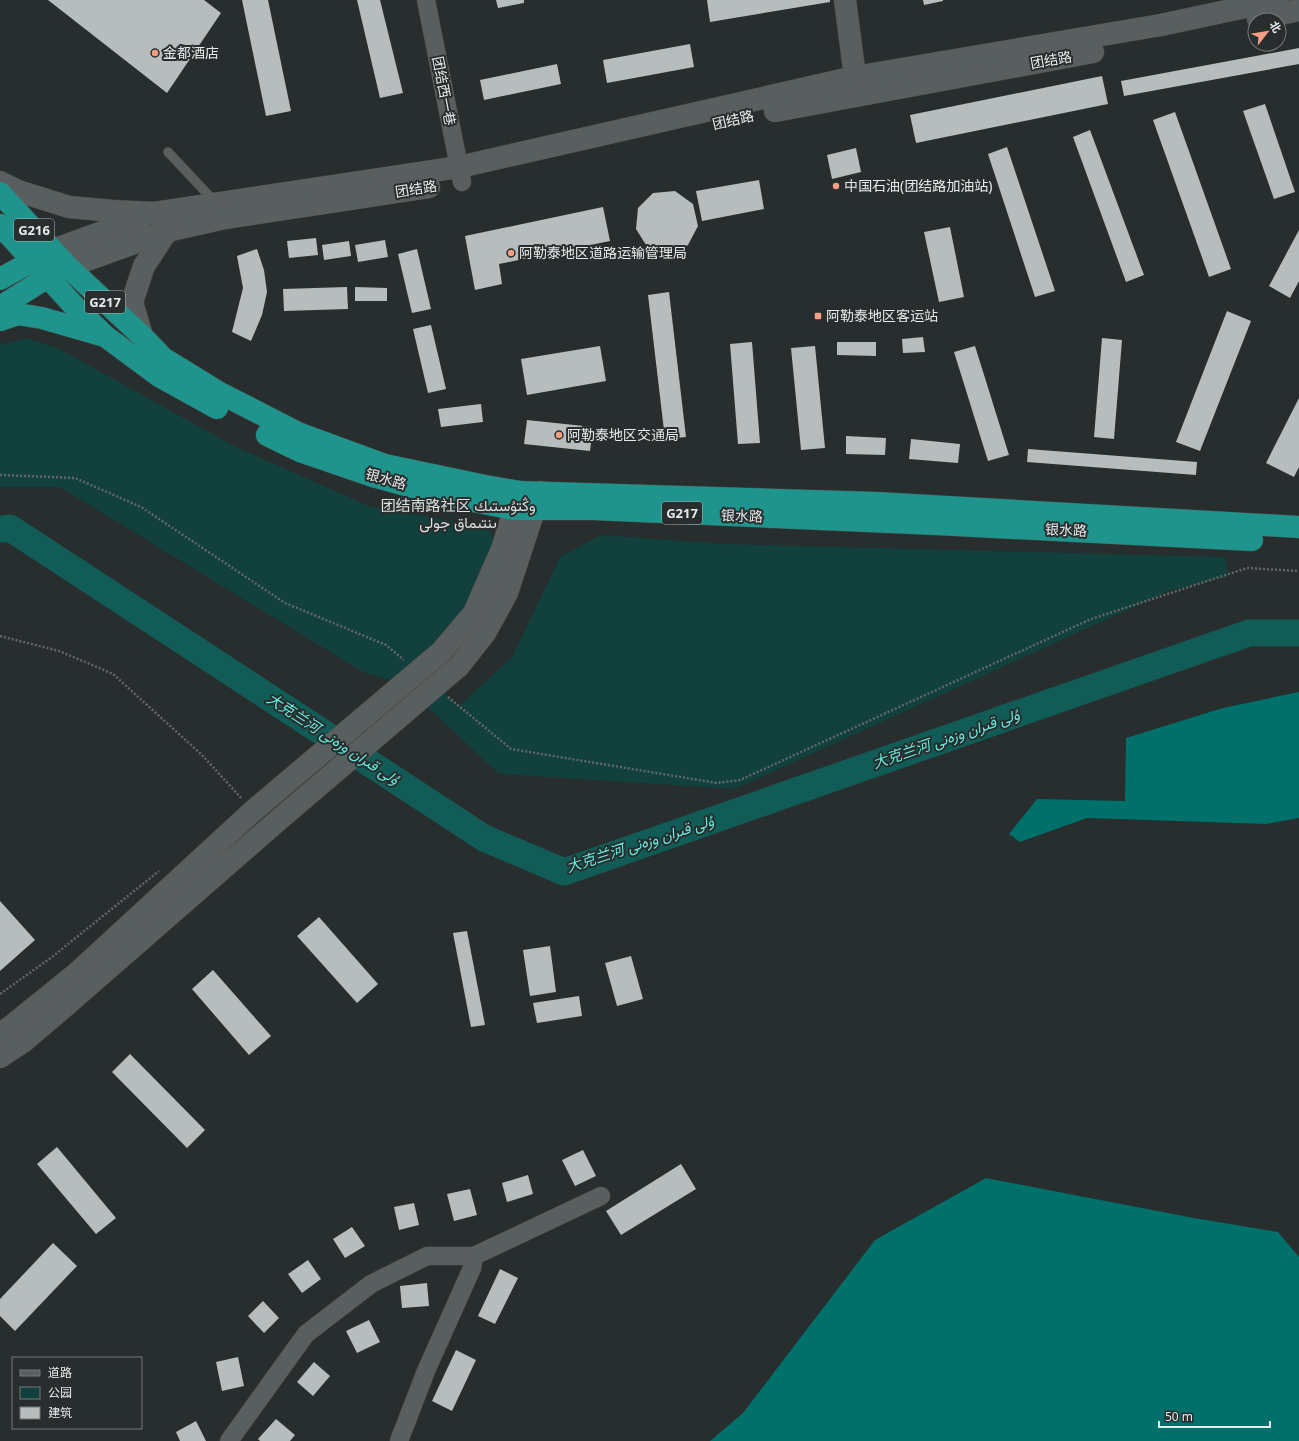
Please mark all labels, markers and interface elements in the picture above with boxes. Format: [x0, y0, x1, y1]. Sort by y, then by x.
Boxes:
north arrow [1247, 12, 1287, 52]
text: 北 [1267, 18, 1285, 35]
place label: 金都酒店 [163, 43, 219, 62]
street label: 团结路 [1029, 47, 1073, 73]
marker: 金都酒店 [150, 48, 160, 58]
street label: 团结西一巷 [428, 55, 460, 127]
street label: 团结路 [710, 106, 755, 133]
street label: 团结路 [394, 176, 438, 201]
place label: 中国石油(团结路加油站) [844, 176, 992, 195]
marker: 中国石油(团结路加油站) [831, 181, 841, 191]
road number: G216 [14, 219, 54, 241]
place label: 阿勒泰地区道路运输管理局 [519, 243, 687, 262]
marker: 阿勒泰地区道路运输管理局 [506, 248, 516, 258]
road number: G217 [85, 291, 125, 313]
place label: 阿勒泰地区客运站 [826, 306, 938, 325]
marker: 阿勒泰地区客运站 [813, 311, 823, 321]
place label: 阿勒泰地区交通局 [567, 425, 679, 444]
marker: 阿勒泰地区交通局 [554, 430, 564, 440]
street label: 银水路 [363, 464, 409, 493]
district label: 团结南路社区 وڭتۇستىك ىنتىماق جولى [380, 495, 536, 533]
road number: G217 [662, 502, 702, 524]
street label: 银水路 [721, 505, 763, 526]
street label: 银水路 [1045, 519, 1087, 540]
water label: 大克兰河 ۇلى قىران وزەنى [263, 688, 405, 789]
water label: 大克兰河 ۇلى قىران وزەنى [869, 703, 1023, 773]
water label: 大克兰河 ۇلى قىران وزەنى [563, 809, 717, 876]
legend [12, 1357, 142, 1429]
text: 道路 [48, 1364, 72, 1381]
text: 公园 [48, 1384, 72, 1401]
scale bar [1159, 1403, 1270, 1429]
text: 建筑 [48, 1404, 72, 1421]
text: 50 m [1165, 1408, 1193, 1425]

